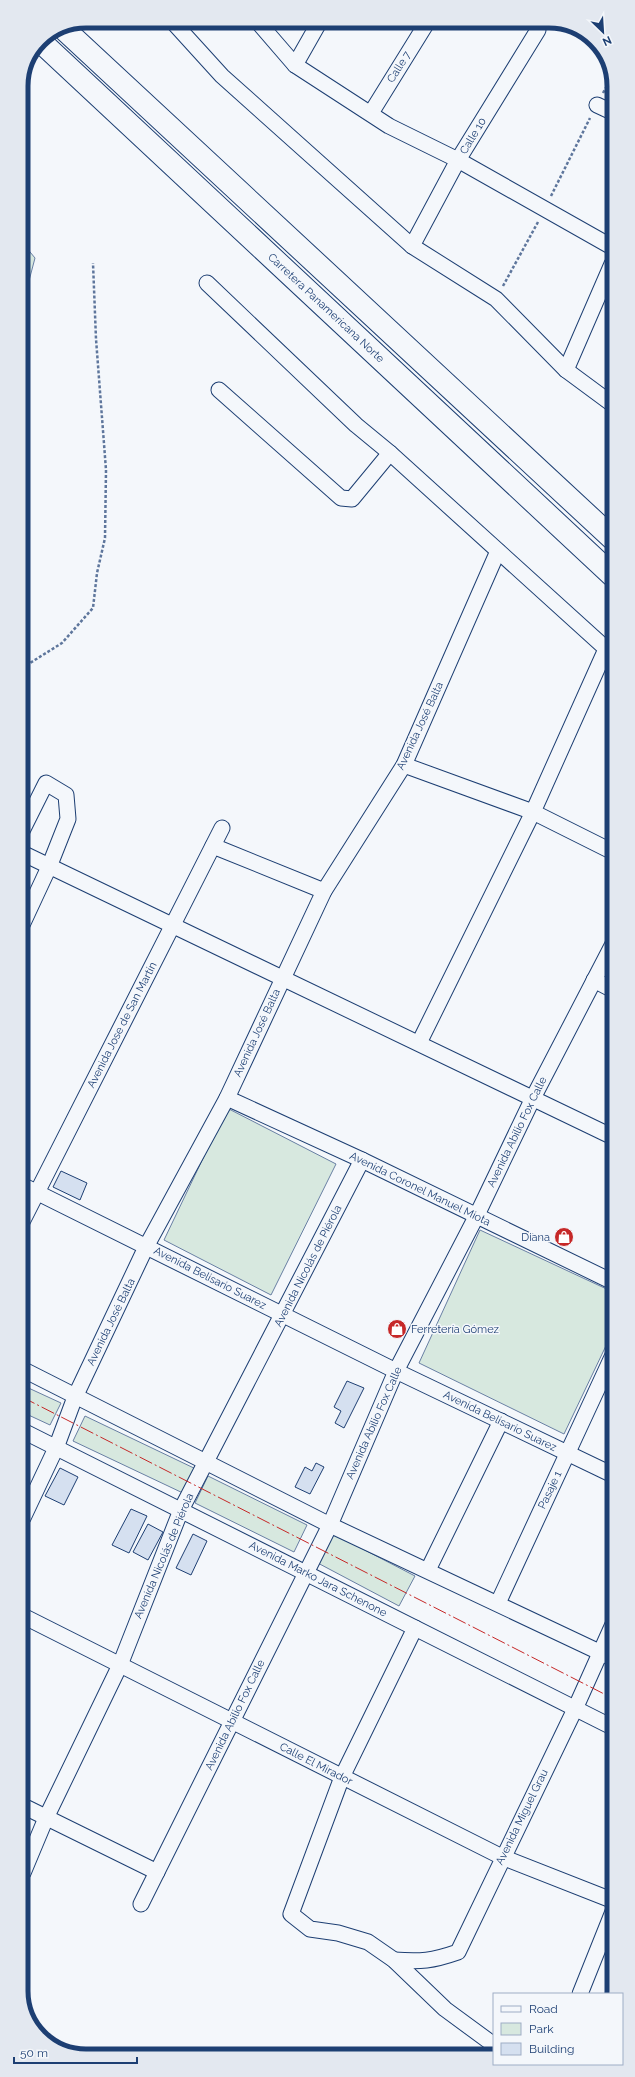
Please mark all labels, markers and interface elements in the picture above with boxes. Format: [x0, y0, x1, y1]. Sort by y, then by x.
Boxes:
north arrow [583, 12, 623, 52]
text: N [600, 33, 614, 48]
street label: Calle 7 [384, 49, 414, 85]
street label: Calle 10 [457, 115, 489, 157]
street label: Carretera Panamericana Norte [265, 251, 387, 366]
street label: Avenida José Balta [394, 680, 446, 772]
street label: Avenida Jose de San Martín [85, 960, 159, 1090]
street label: Avenida José Balta [231, 987, 283, 1079]
street label: Avenida Abilio Fox Calle [485, 1074, 550, 1189]
street label: Avenida Coronel Manuel Miota [348, 1149, 492, 1229]
street label: Avenida Nicolás de Piérola [272, 1203, 344, 1329]
shop icon: Diana [553, 1226, 575, 1248]
place label: Diana [521, 1231, 550, 1244]
street label: Avenida Belisario Suarez [152, 1244, 269, 1312]
street label: Avenida José Balta [84, 1276, 138, 1368]
shop icon: Ferretería Gómez [386, 1318, 408, 1340]
place label: Ferretería Gómez [411, 1323, 500, 1336]
street label: Avenida Abilio Fox Calle [343, 1364, 405, 1481]
street label: Avenida Belisario Suarez [441, 1388, 559, 1454]
street label: Pasaje 1 [536, 1469, 565, 1511]
street label: Avenida Nicolás de Piérola [132, 1491, 196, 1621]
street label: Avenida Marko Jara Schenone [247, 1538, 390, 1620]
street label: Avenida Abilio Fox Calle [203, 1657, 268, 1772]
street label: Calle El Mirador [277, 1740, 355, 1788]
street label: Avenida Miguel Grau [493, 1767, 551, 1867]
legend [493, 1993, 623, 2065]
text: Road [529, 2002, 558, 2016]
text: Park [529, 2022, 554, 2036]
scale bar [14, 2039, 137, 2065]
text: Building [529, 2042, 575, 2056]
text: 50 m [20, 2046, 48, 2060]

